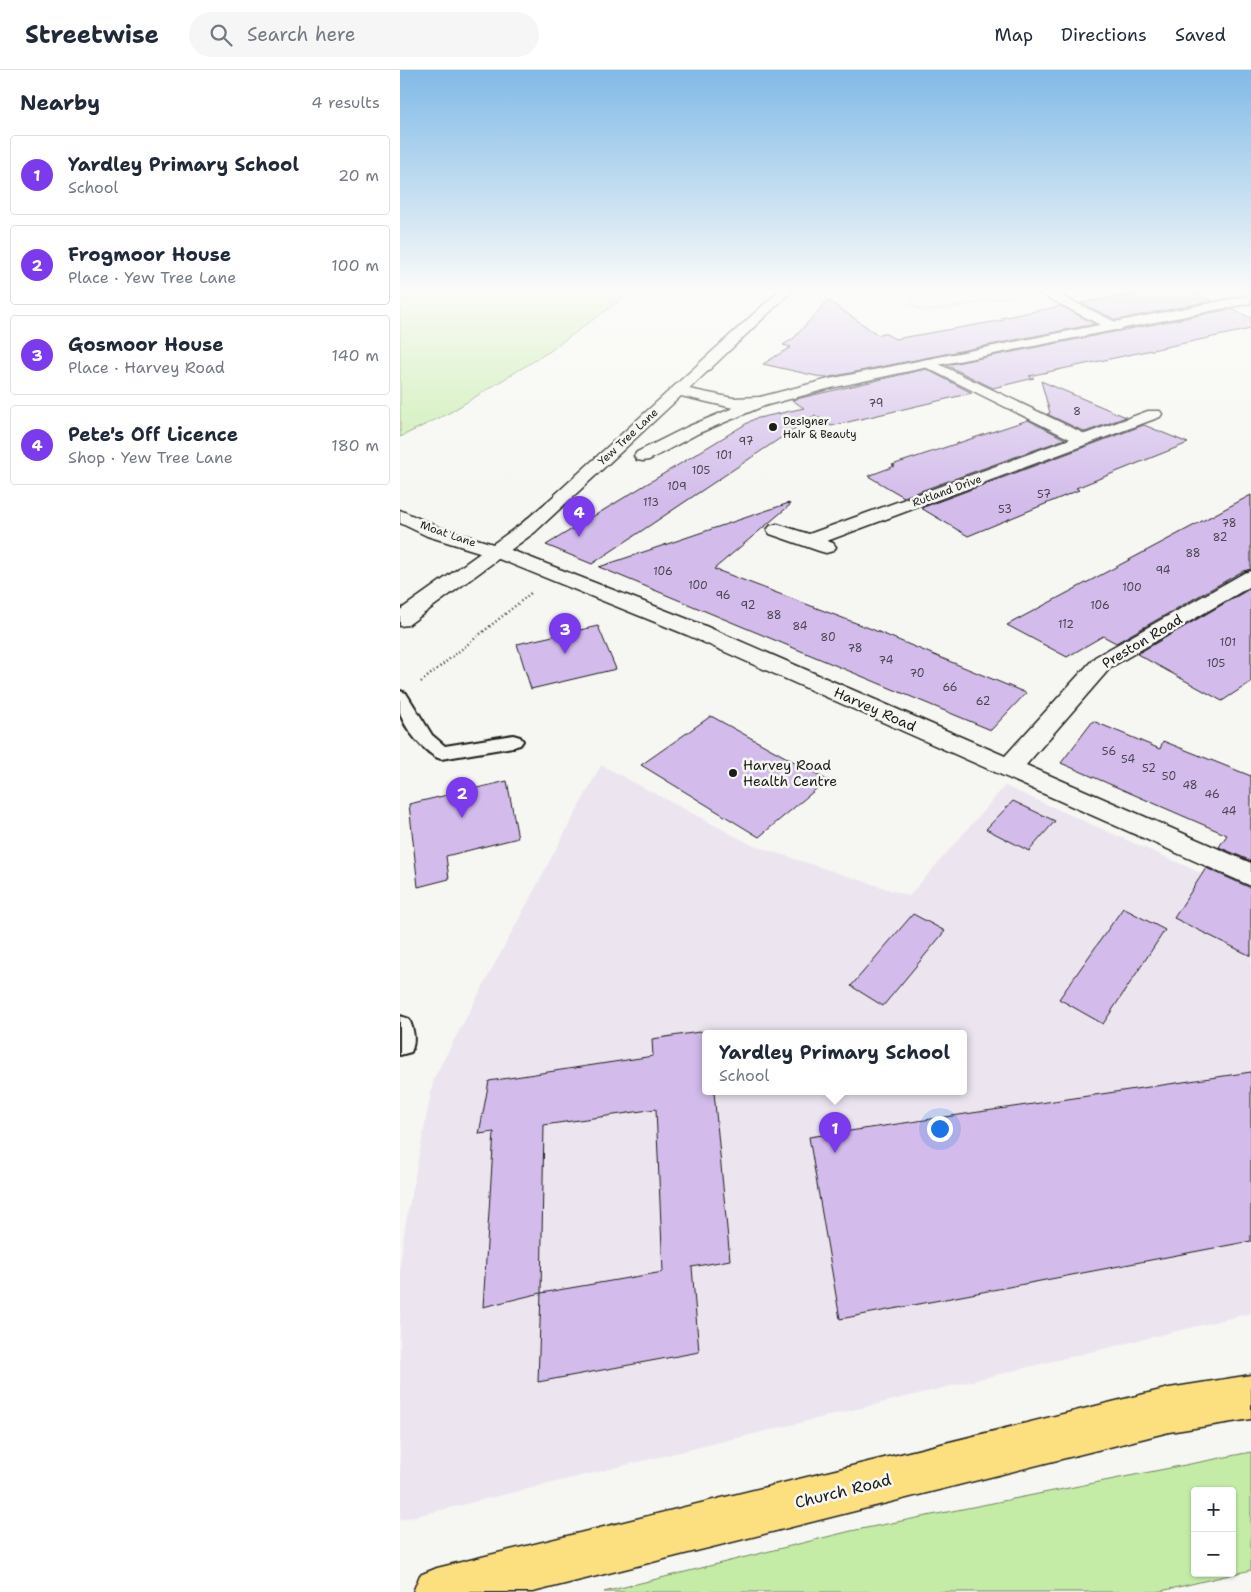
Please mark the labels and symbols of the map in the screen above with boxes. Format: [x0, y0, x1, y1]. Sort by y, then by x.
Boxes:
house number: 79 [869, 396, 884, 411]
house number: 8 [1073, 404, 1081, 419]
street label: Yew Tree Lane [595, 405, 661, 469]
place label: Designer Hair & Beauty [783, 414, 857, 442]
marker: Designer Hair & Beauty [767, 421, 779, 433]
house number: 97 [739, 434, 754, 449]
house number: 101 [716, 448, 732, 463]
house number: 105 [692, 463, 711, 478]
street label: Rutland Drive [910, 471, 984, 511]
house number: 109 [667, 479, 687, 494]
house number: 57 [1037, 487, 1051, 502]
house number: 113 [643, 495, 659, 510]
pin: 4 [563, 496, 595, 537]
house number: 53 [998, 502, 1012, 517]
house number: 78 [1222, 516, 1236, 531]
street label: Moat Lane [418, 517, 478, 551]
house number: 82 [1213, 530, 1227, 545]
house number: 88 [1185, 546, 1201, 561]
house number: 94 [1156, 563, 1171, 578]
house number: 106 [653, 564, 673, 579]
house number: 100 [688, 578, 708, 593]
house number: 100 [1122, 580, 1142, 595]
house number: 96 [715, 588, 731, 603]
house number: 92 [741, 598, 755, 613]
house number: 106 [1090, 598, 1110, 613]
house number: 88 [766, 608, 782, 623]
street label: Preston Road [1098, 610, 1186, 672]
pin: 3 [549, 613, 581, 654]
house number: 112 [1058, 617, 1074, 632]
house number: 84 [793, 619, 808, 634]
house number: 80 [820, 630, 836, 645]
house number: 101 [1220, 635, 1236, 650]
house number: 78 [848, 641, 862, 656]
house number: 74 [879, 653, 894, 668]
house number: 105 [1207, 656, 1226, 671]
house number: 70 [909, 666, 925, 681]
house number: 66 [942, 680, 958, 695]
street label: Harvey Road [831, 683, 919, 735]
house number: 62 [976, 694, 990, 709]
house number: 56 [1102, 744, 1116, 759]
house number: 54 [1121, 752, 1135, 767]
place label: Harvey Road Health Centre [743, 756, 837, 790]
house number: 52 [1142, 761, 1156, 776]
marker: Harvey Road Health Centre [727, 767, 739, 779]
house number: 50 [1162, 769, 1176, 784]
pin: 2 [446, 777, 478, 818]
house number: 48 [1182, 778, 1198, 793]
house number: 46 [1204, 787, 1220, 802]
house number: 44 [1221, 804, 1237, 819]
pin: 1 [819, 1112, 851, 1153]
your location [927, 1116, 953, 1142]
street label: Church Road [793, 1469, 893, 1513]

